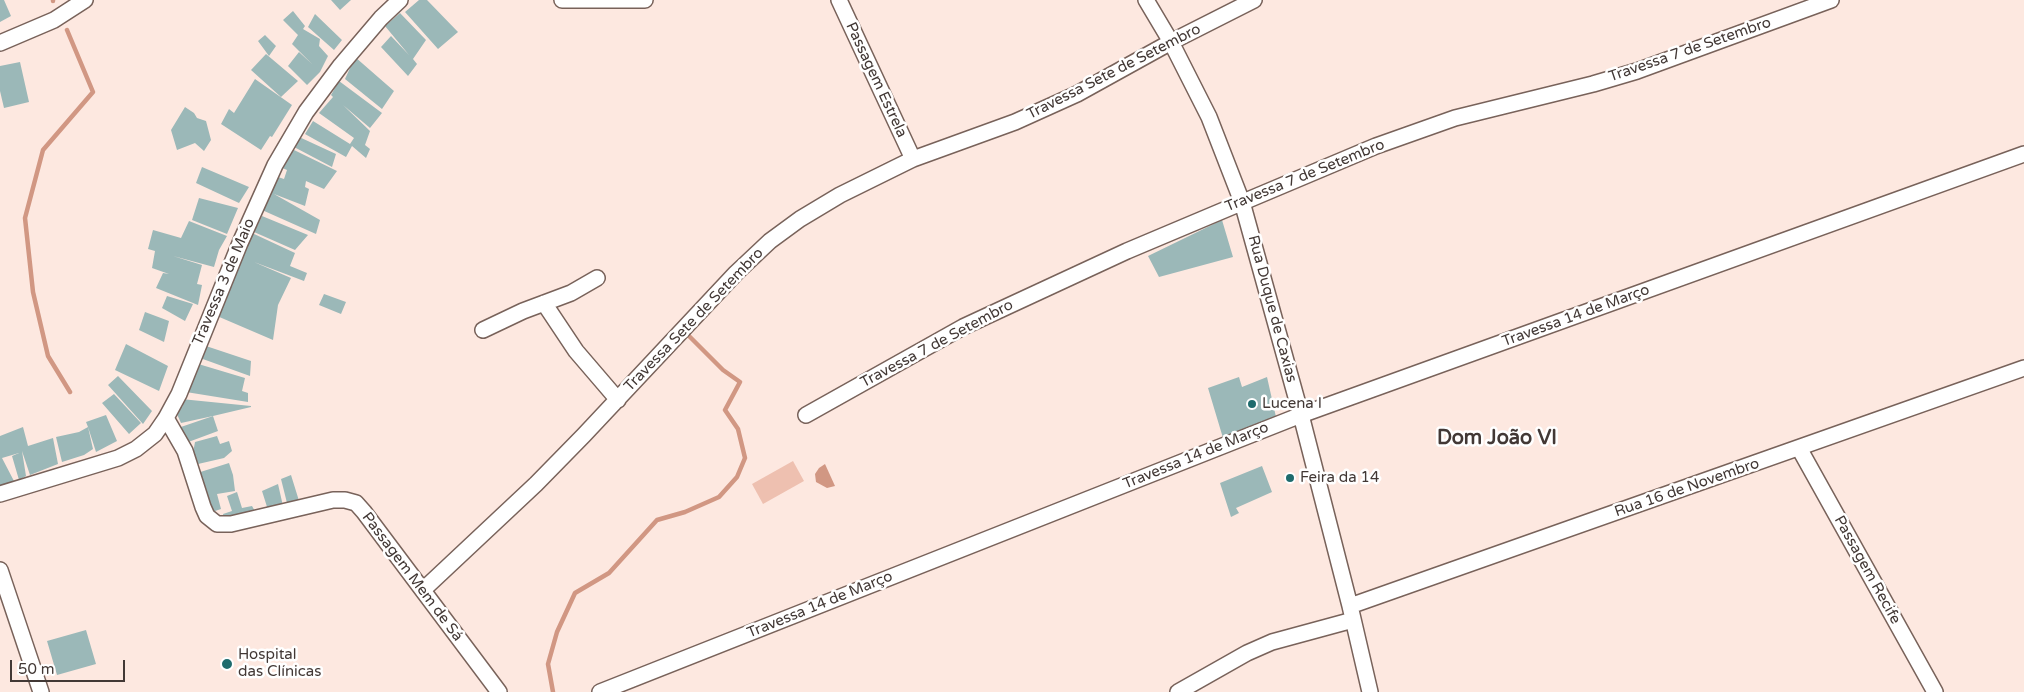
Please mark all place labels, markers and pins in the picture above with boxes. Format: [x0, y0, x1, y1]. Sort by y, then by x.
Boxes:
place label: Lucena I [1262, 395, 1322, 413]
marker: Lucena I [1246, 398, 1258, 410]
place label: Feira da 14 [1300, 469, 1379, 487]
marker: Feira da 14 [1284, 472, 1296, 484]
place label: Hospital das Clínicas [238, 646, 321, 681]
marker: Hospital das Clínicas [220, 657, 234, 671]

